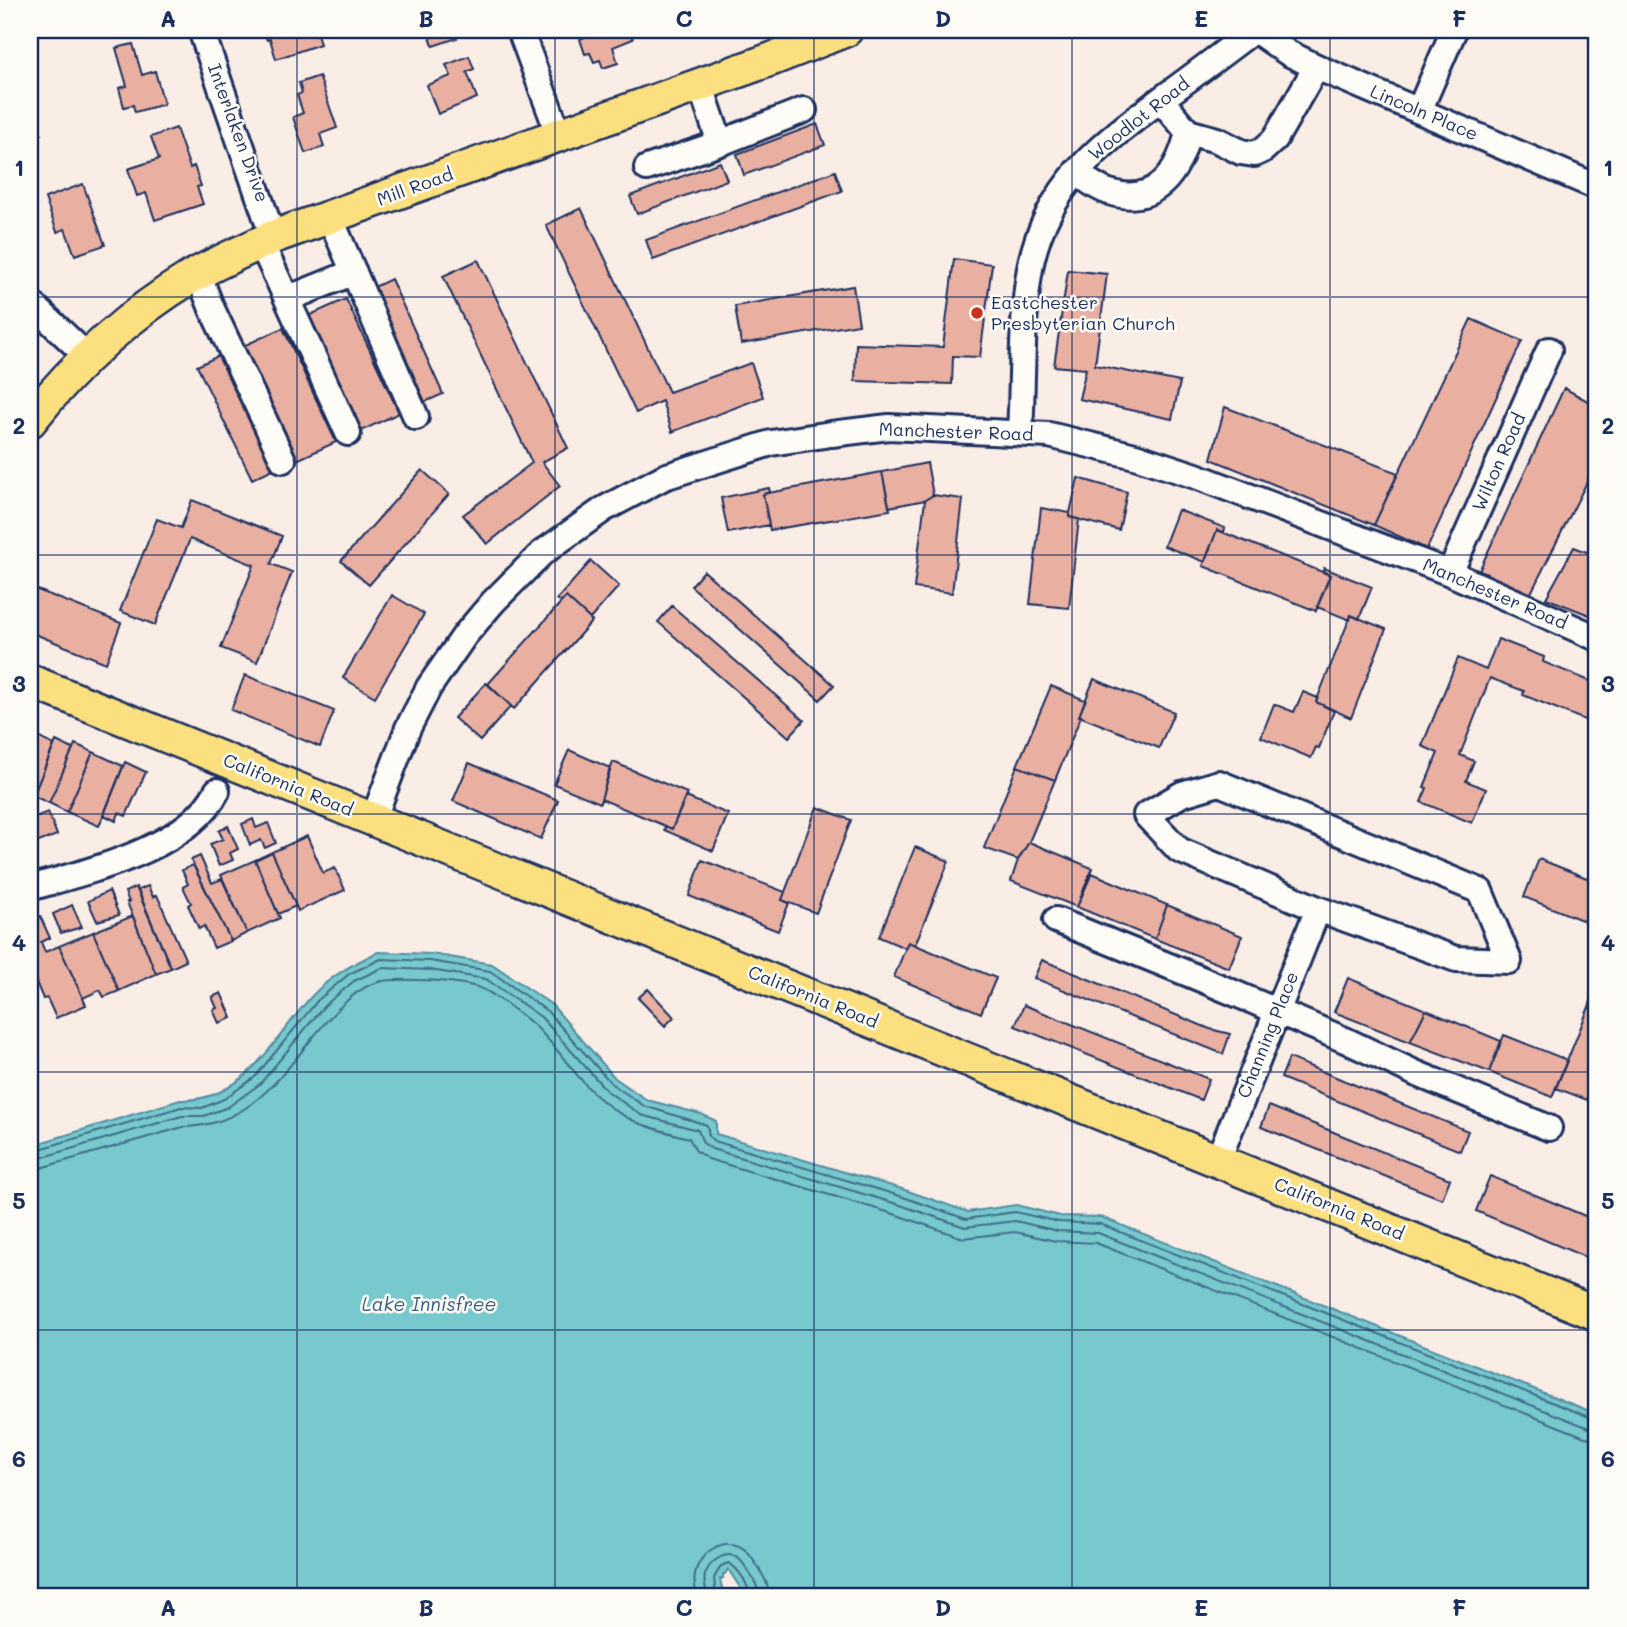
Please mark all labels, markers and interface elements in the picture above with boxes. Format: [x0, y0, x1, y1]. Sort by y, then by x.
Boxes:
text: A [160, 3, 176, 33]
text: B [418, 3, 434, 33]
text: C [675, 3, 693, 33]
text: D [935, 3, 951, 33]
text: E [1194, 3, 1208, 33]
text: F [1452, 3, 1466, 33]
street label: Interlaken Drive [203, 60, 275, 205]
street label: Woodlot Road [1083, 71, 1194, 165]
street label: Lincoln Place [1367, 79, 1482, 146]
text: 1 [14, 152, 24, 182]
text: 1 [1603, 152, 1613, 182]
street label: Mill Road [373, 161, 456, 211]
place label: Eastchester Presbyterian Church [991, 290, 1175, 335]
marker: Eastchester Presbyterian Church [969, 305, 985, 321]
street label: Wilton Road [1466, 409, 1530, 514]
text: 2 [13, 410, 25, 440]
text: 2 [1602, 410, 1614, 440]
street label: Manchester Road [878, 416, 1034, 446]
street label: Manchester Road [1419, 552, 1571, 634]
text: 3 [12, 668, 26, 698]
text: 3 [1601, 668, 1615, 698]
street label: California Road [220, 747, 357, 821]
text: 4 [12, 927, 26, 957]
text: 4 [1601, 927, 1615, 957]
street label: California Road [745, 959, 882, 1033]
street label: Channing Place [1231, 968, 1303, 1101]
street label: California Road [1271, 1171, 1408, 1245]
text: 5 [12, 1185, 26, 1215]
text: 5 [1601, 1185, 1615, 1215]
water label: Lake Innisfree [362, 1291, 496, 1316]
text: 6 [12, 1443, 26, 1473]
text: 6 [1601, 1443, 1615, 1473]
text: A [160, 1592, 176, 1622]
text: B [418, 1592, 434, 1622]
text: C [675, 1592, 693, 1622]
text: D [935, 1592, 951, 1622]
text: E [1194, 1592, 1208, 1622]
text: F [1452, 1592, 1466, 1622]

